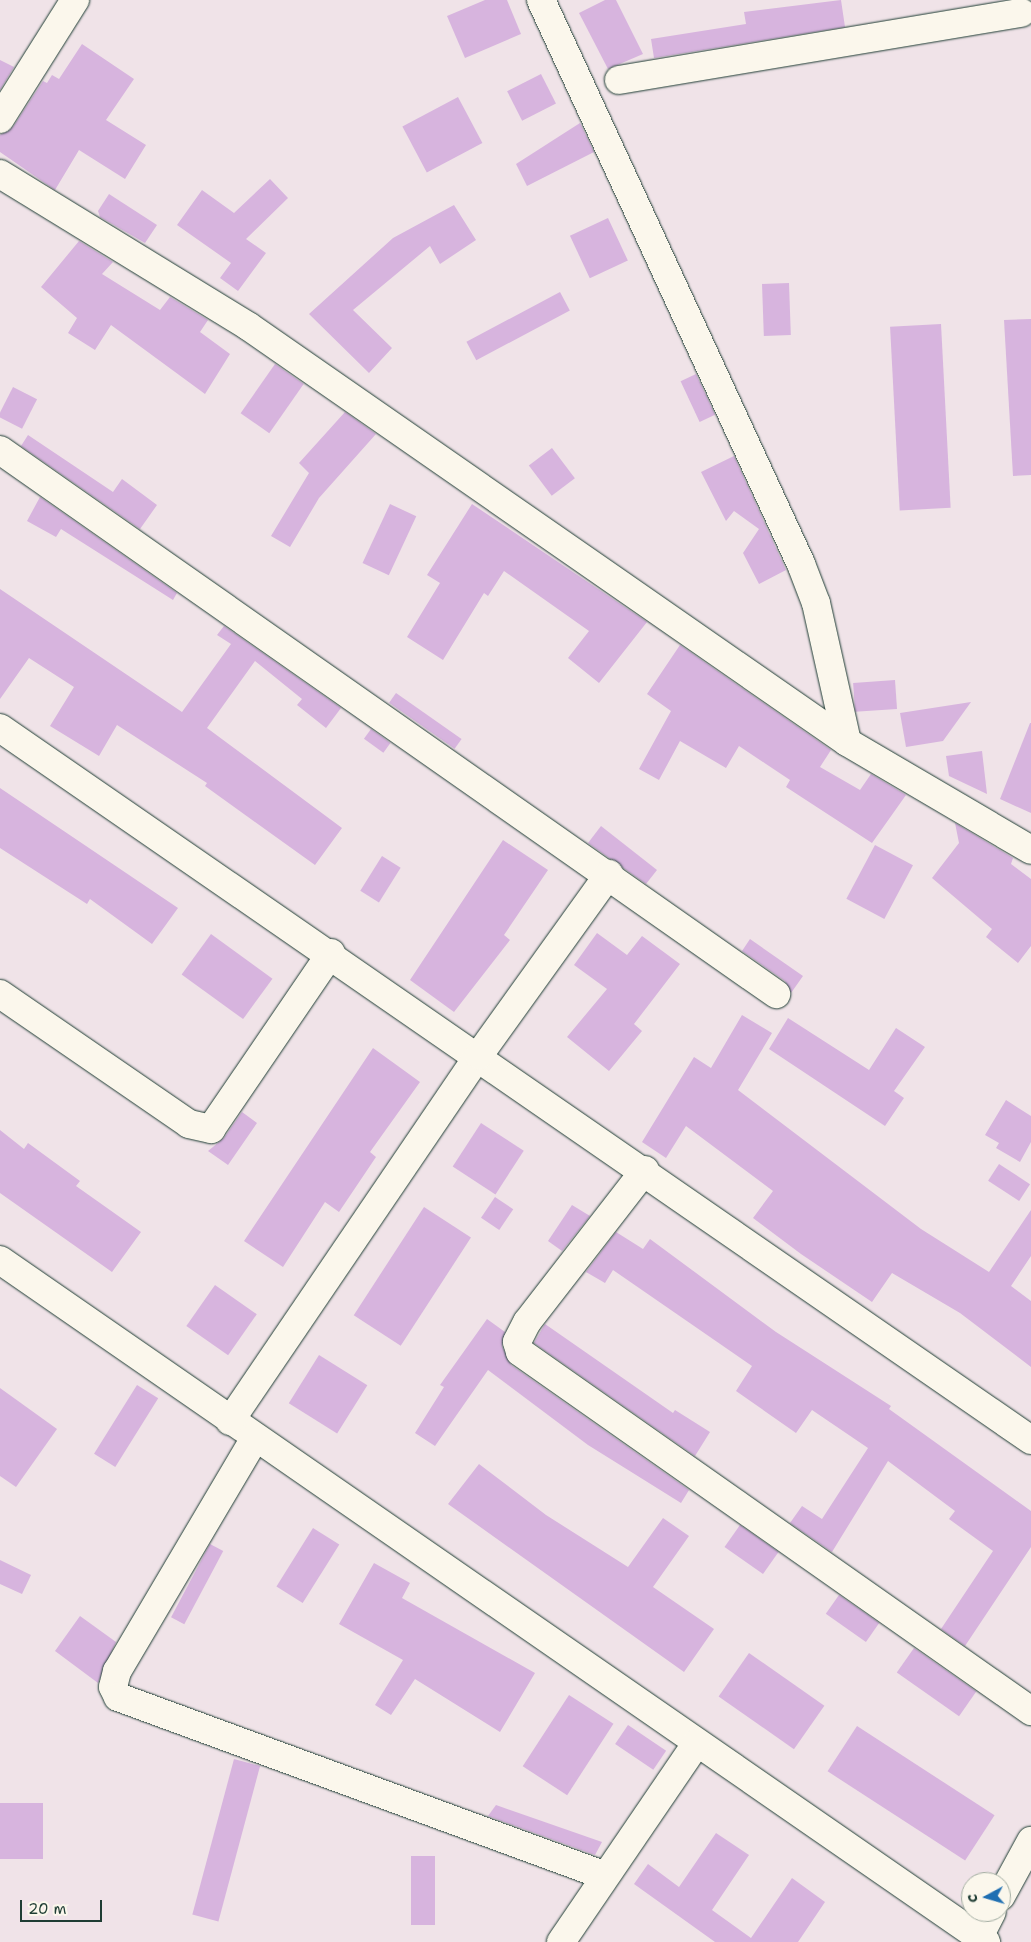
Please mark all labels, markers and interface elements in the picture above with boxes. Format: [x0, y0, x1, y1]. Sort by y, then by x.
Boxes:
north arrow [961, 1872, 1011, 1922]
scale bar [22, 1890, 105, 1922]
text: С [963, 1893, 981, 1904]
text: 20 m [28, 1899, 67, 1919]

